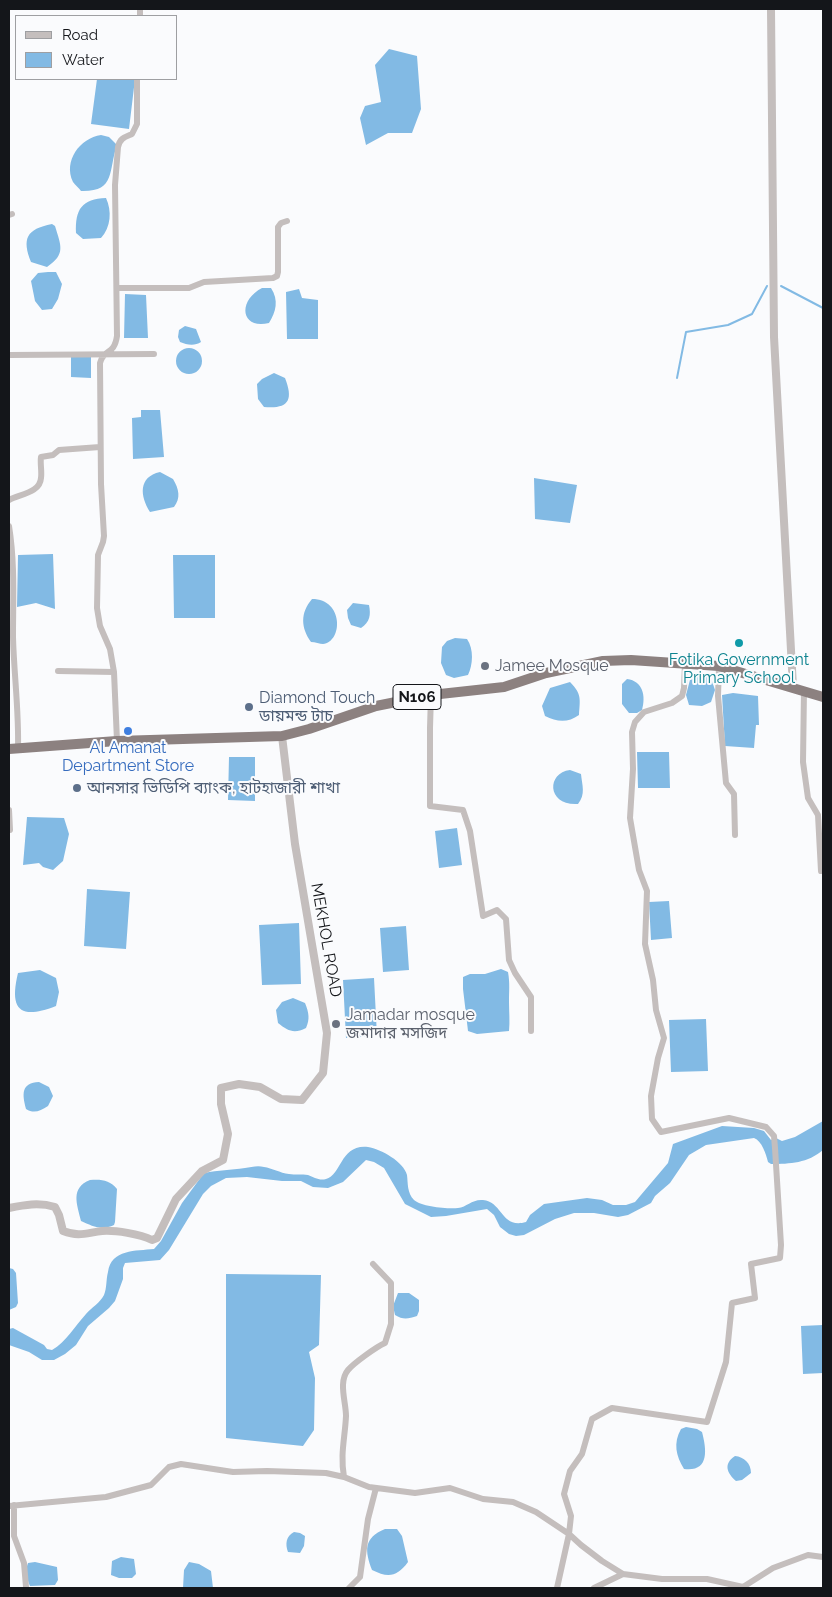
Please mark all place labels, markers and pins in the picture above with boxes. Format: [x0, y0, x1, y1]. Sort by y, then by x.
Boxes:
marker: Fotika Government Primary School [733, 637, 745, 649]
place label: Fotika Government Primary School [669, 650, 809, 688]
place label: Jamee Mosque [495, 656, 609, 676]
marker: Jamee Mosque [479, 660, 491, 672]
place label: Diamond Touch ডায়মন্ড টাচ [259, 688, 375, 726]
marker: Diamond Touch ডায়মন্ড টাচ [243, 701, 255, 713]
marker: Al Amanat Department Store [122, 725, 134, 737]
place label: Al Amanat Department Store [62, 738, 194, 776]
place label: আনসার ভিডিপি ব্যাংক, হাটহাজারী শাখা [87, 778, 340, 798]
marker: আনসার ভিডিপি ব্যাংক, হাটহাজারী শাখা [71, 782, 83, 794]
place label: Jamadar mosque জমাদার মসজিদ [346, 1005, 475, 1043]
marker: Jamadar mosque জমাদার মসজিদ [330, 1018, 342, 1030]

